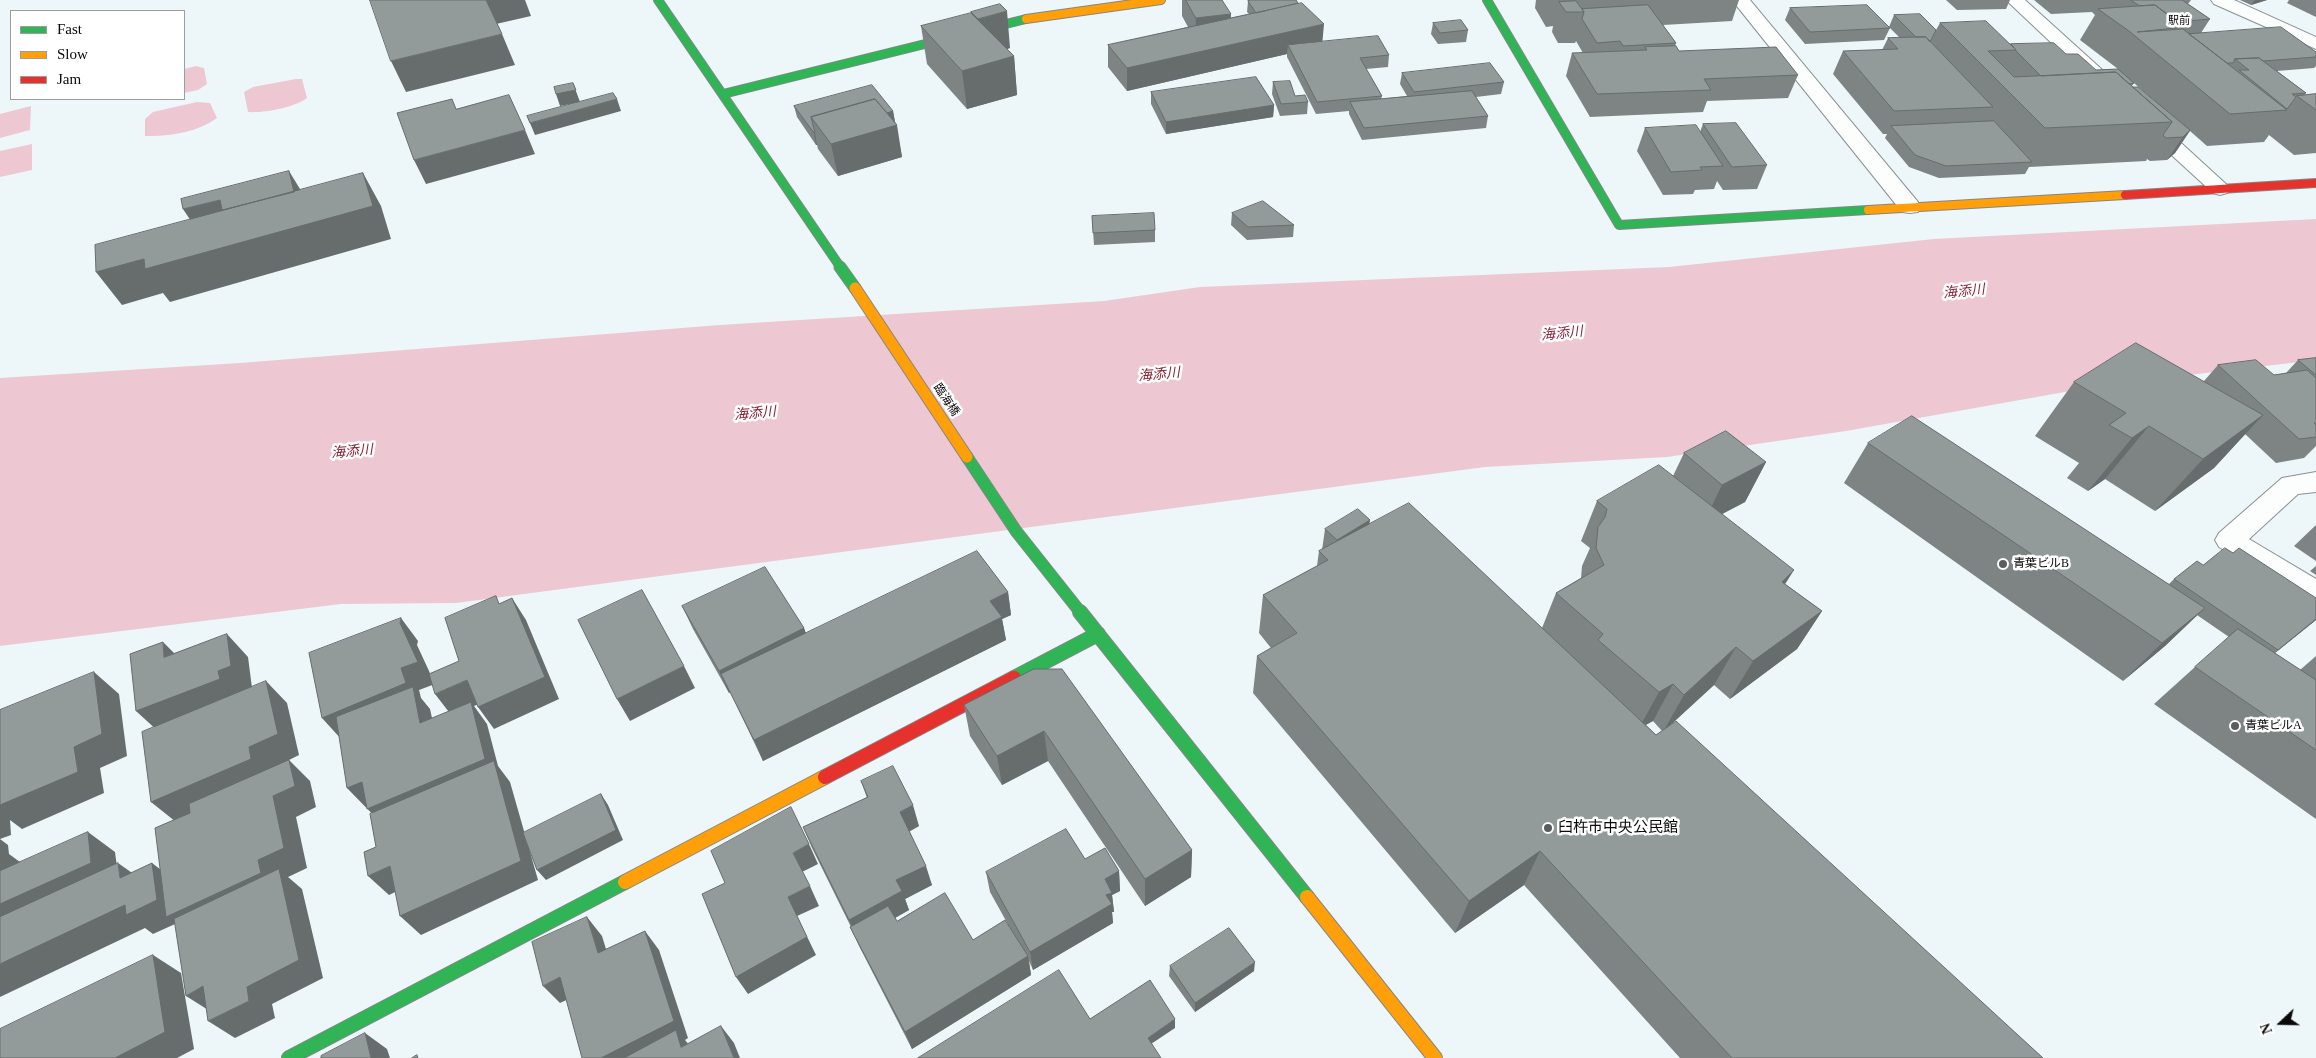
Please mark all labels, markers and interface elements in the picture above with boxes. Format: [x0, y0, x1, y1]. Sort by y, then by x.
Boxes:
legend [10, 10, 185, 100]
district label: 駅前 [2168, 14, 2190, 28]
text: Fast [57, 21, 82, 37]
text: Slow [57, 46, 88, 62]
text: Jam [57, 71, 81, 87]
water label: 海添川 [1942, 281, 1986, 303]
water label: 海添川 [1540, 323, 1584, 345]
water label: 海添川 [1137, 365, 1181, 385]
street label: 臨海橋 [930, 381, 962, 419]
water label: 海添川 [733, 404, 777, 424]
water label: 海添川 [330, 442, 374, 462]
place label: 青葉ビルB [2013, 557, 2069, 571]
marker: 青葉ビルB [1997, 558, 2009, 570]
place label: 青葉ビルA [2245, 719, 2302, 733]
marker: 青葉ビルA [2229, 720, 2241, 732]
place label: 臼杵市中央公民館 [1558, 819, 1678, 837]
marker: 臼杵市中央公民館 [1542, 822, 1554, 834]
north arrow [2256, 998, 2306, 1048]
text: N [2258, 1021, 2275, 1036]

